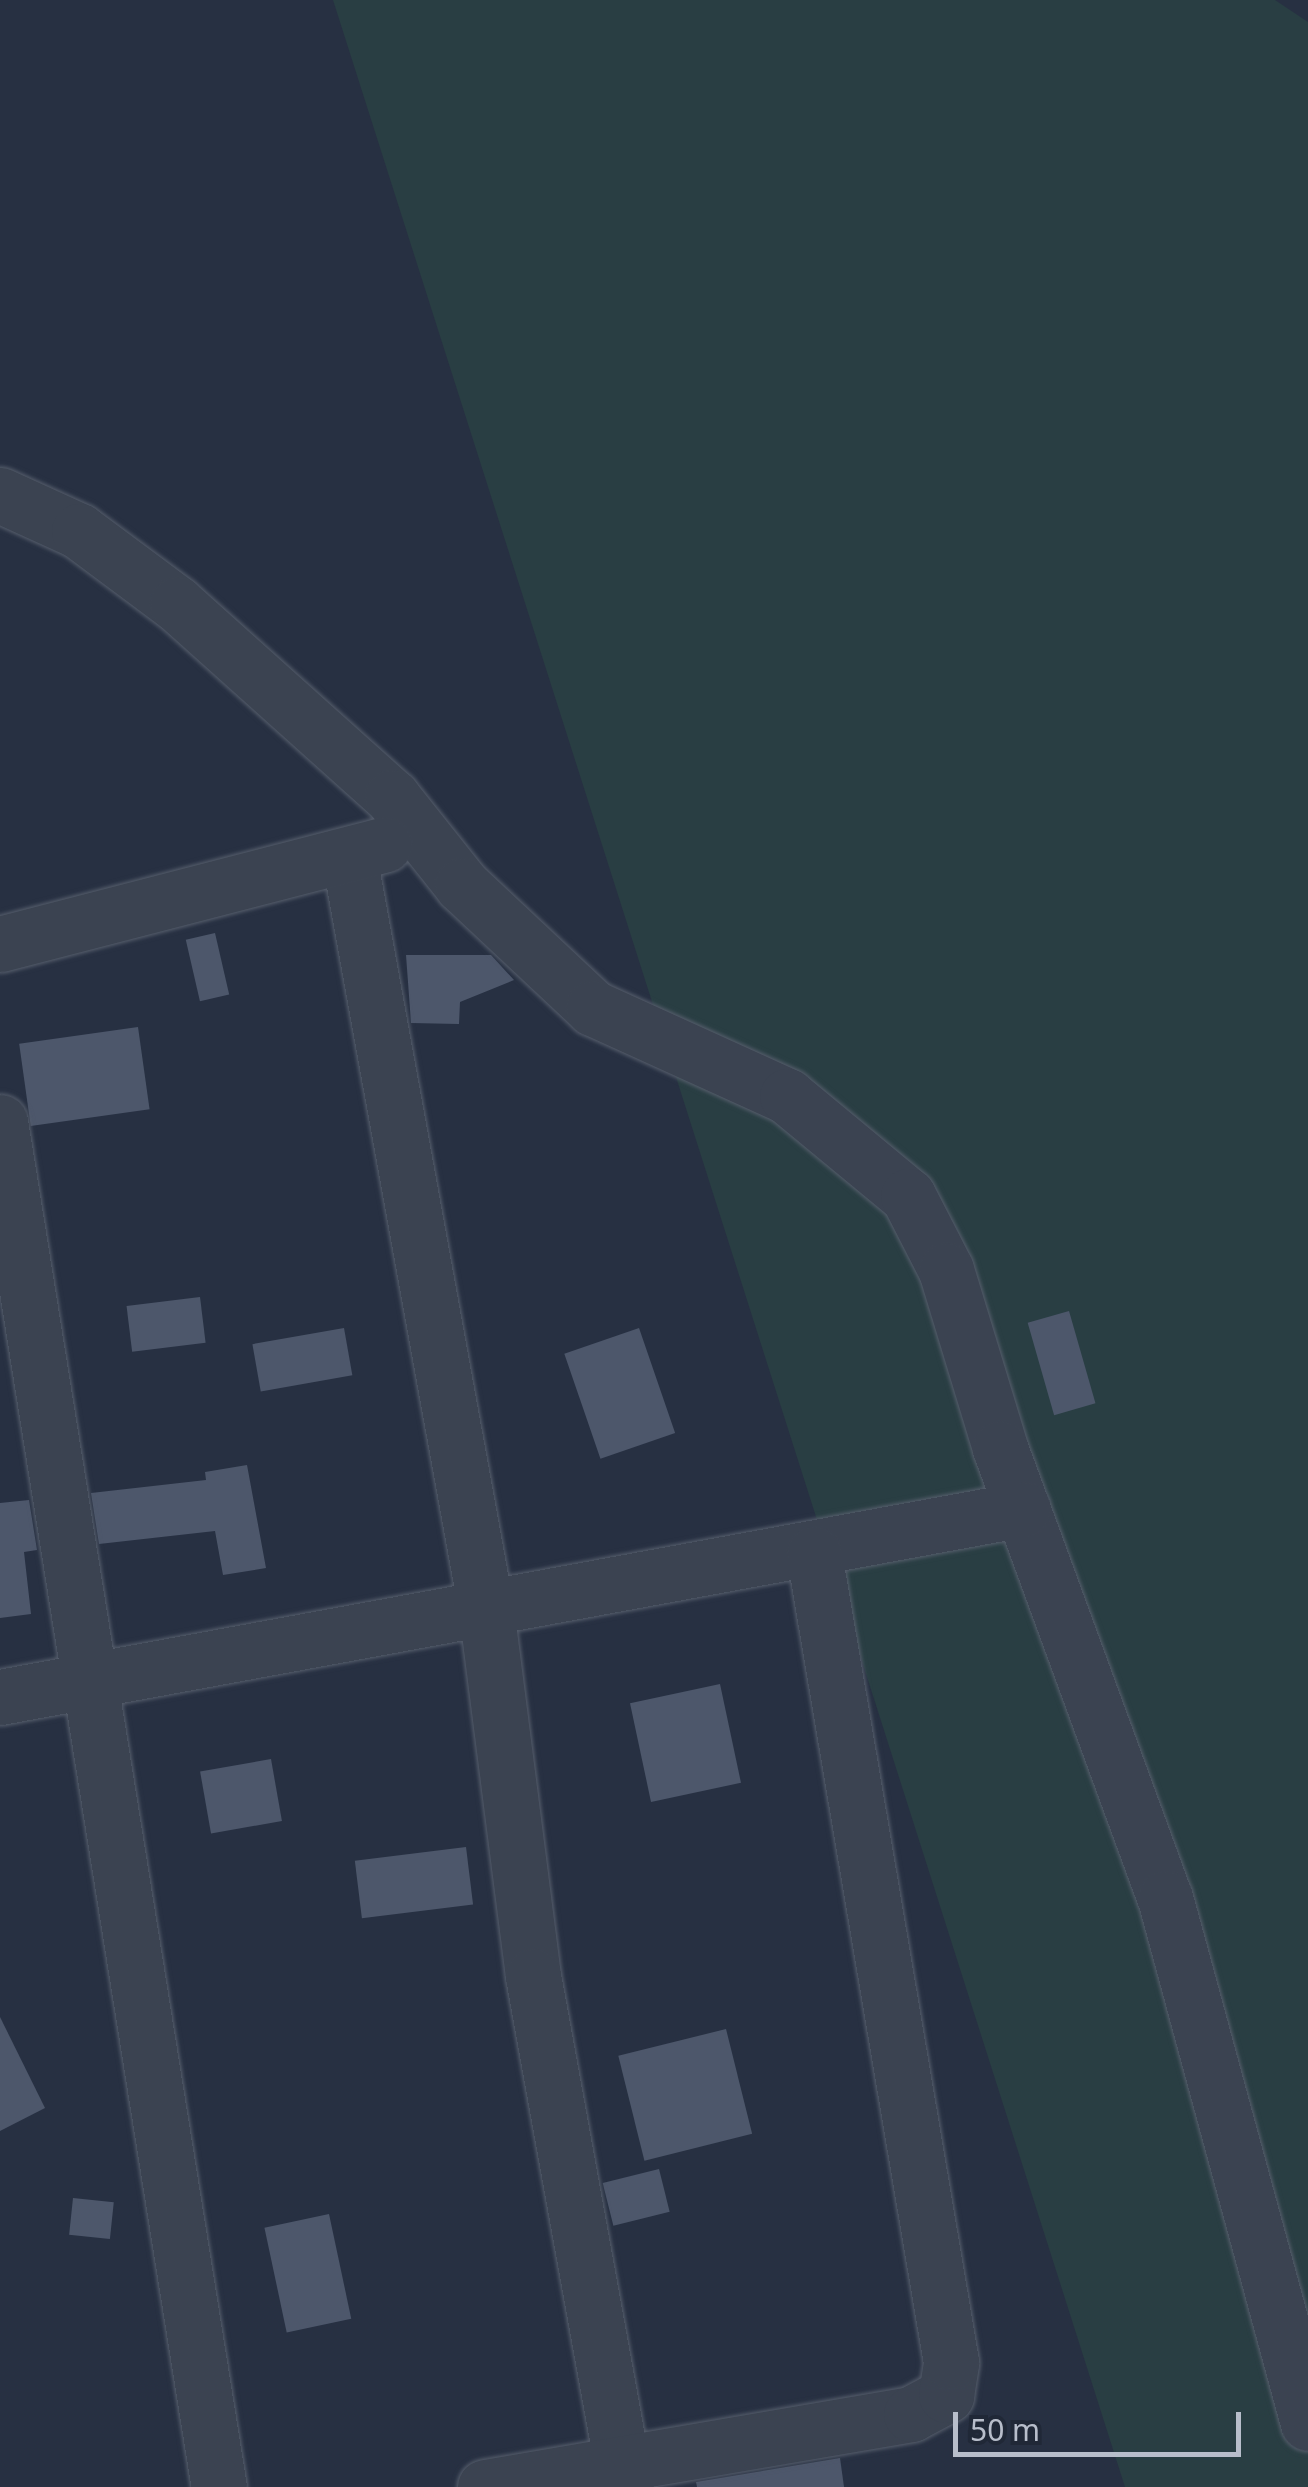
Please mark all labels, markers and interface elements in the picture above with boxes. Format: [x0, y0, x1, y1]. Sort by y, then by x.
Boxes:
scale bar [958, 2392, 1246, 2454]
text: 50 m [970, 2409, 1040, 2450]

